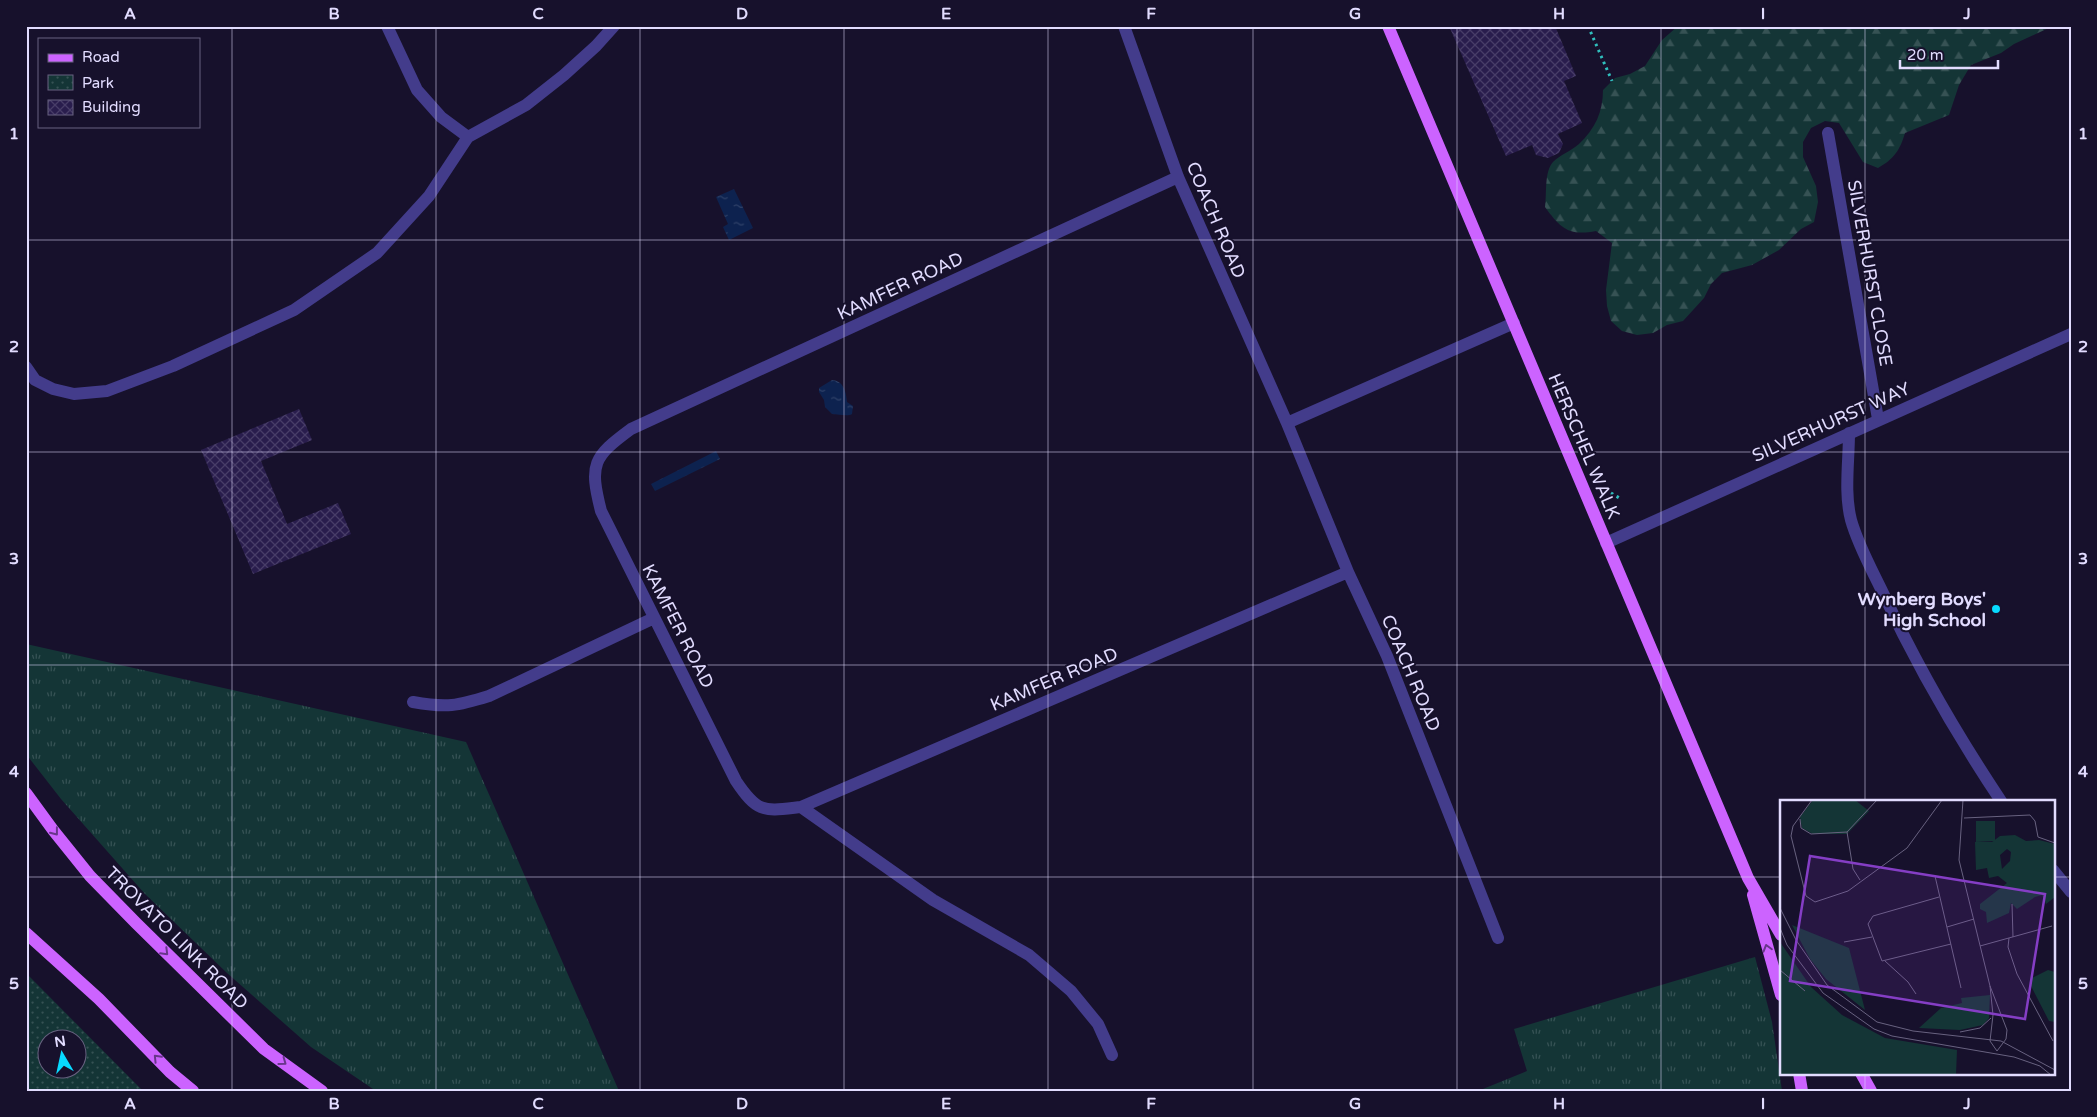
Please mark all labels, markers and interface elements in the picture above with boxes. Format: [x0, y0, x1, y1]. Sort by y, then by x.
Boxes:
text: A [124, 4, 136, 24]
text: B [328, 4, 340, 24]
text: C [532, 4, 544, 24]
text: D [736, 4, 748, 24]
text: E [941, 4, 951, 24]
text: F [1146, 4, 1156, 24]
text: G [1349, 4, 1361, 24]
text: H [1553, 4, 1565, 24]
text: I [1761, 4, 1765, 24]
text: J [1962, 4, 1971, 24]
legend [38, 38, 200, 128]
scale bar [1900, 38, 1997, 70]
text: 20 m [1907, 46, 1944, 64]
text: Road [82, 48, 120, 66]
text: Park [82, 74, 114, 92]
text: Building [82, 98, 141, 116]
text: 1 [9, 124, 19, 144]
text: 1 [2078, 124, 2088, 144]
street label: COACH ROAD [1182, 158, 1250, 282]
street label: SILVERHURST CLOSE [1843, 178, 1897, 368]
street label: KAMFER ROAD [833, 247, 967, 325]
text: 2 [9, 337, 19, 357]
text: 2 [2078, 337, 2088, 357]
street label: HERSCHEL WALK [1543, 370, 1625, 522]
street label: SILVERHURST WAY [1749, 377, 1914, 467]
text: 3 [9, 549, 19, 569]
text: 3 [2078, 549, 2088, 569]
street label: KAMFER ROAD [637, 560, 719, 692]
place label: Wynberg Boys' High School [1858, 588, 1986, 631]
marker: Wynberg Boys' High School [1990, 603, 2002, 615]
street label: COACH ROAD [1377, 611, 1445, 735]
street label: KAMFER ROAD [987, 642, 1121, 716]
text: 4 [9, 762, 19, 782]
text: 4 [2078, 762, 2088, 782]
inset map [1780, 800, 2054, 1074]
one-way arrow [49, 826, 58, 836]
street label: TROVATO LINK ROAD [101, 862, 253, 1014]
one-way arrow [1763, 945, 1773, 953]
one-way arrow [159, 946, 168, 955]
text: 5 [9, 974, 19, 994]
text: 5 [2078, 974, 2088, 994]
north arrow [38, 1030, 88, 1080]
text: N [53, 1032, 67, 1051]
one-way arrow [154, 1055, 163, 1064]
one-way arrow [277, 1057, 286, 1065]
text: A [124, 1094, 136, 1114]
text: B [328, 1094, 340, 1114]
text: C [532, 1094, 544, 1114]
text: D [736, 1094, 748, 1114]
text: E [941, 1094, 951, 1114]
text: F [1146, 1094, 1156, 1114]
text: G [1349, 1094, 1361, 1114]
text: H [1553, 1094, 1565, 1114]
text: I [1761, 1094, 1765, 1114]
text: J [1962, 1094, 1971, 1114]

